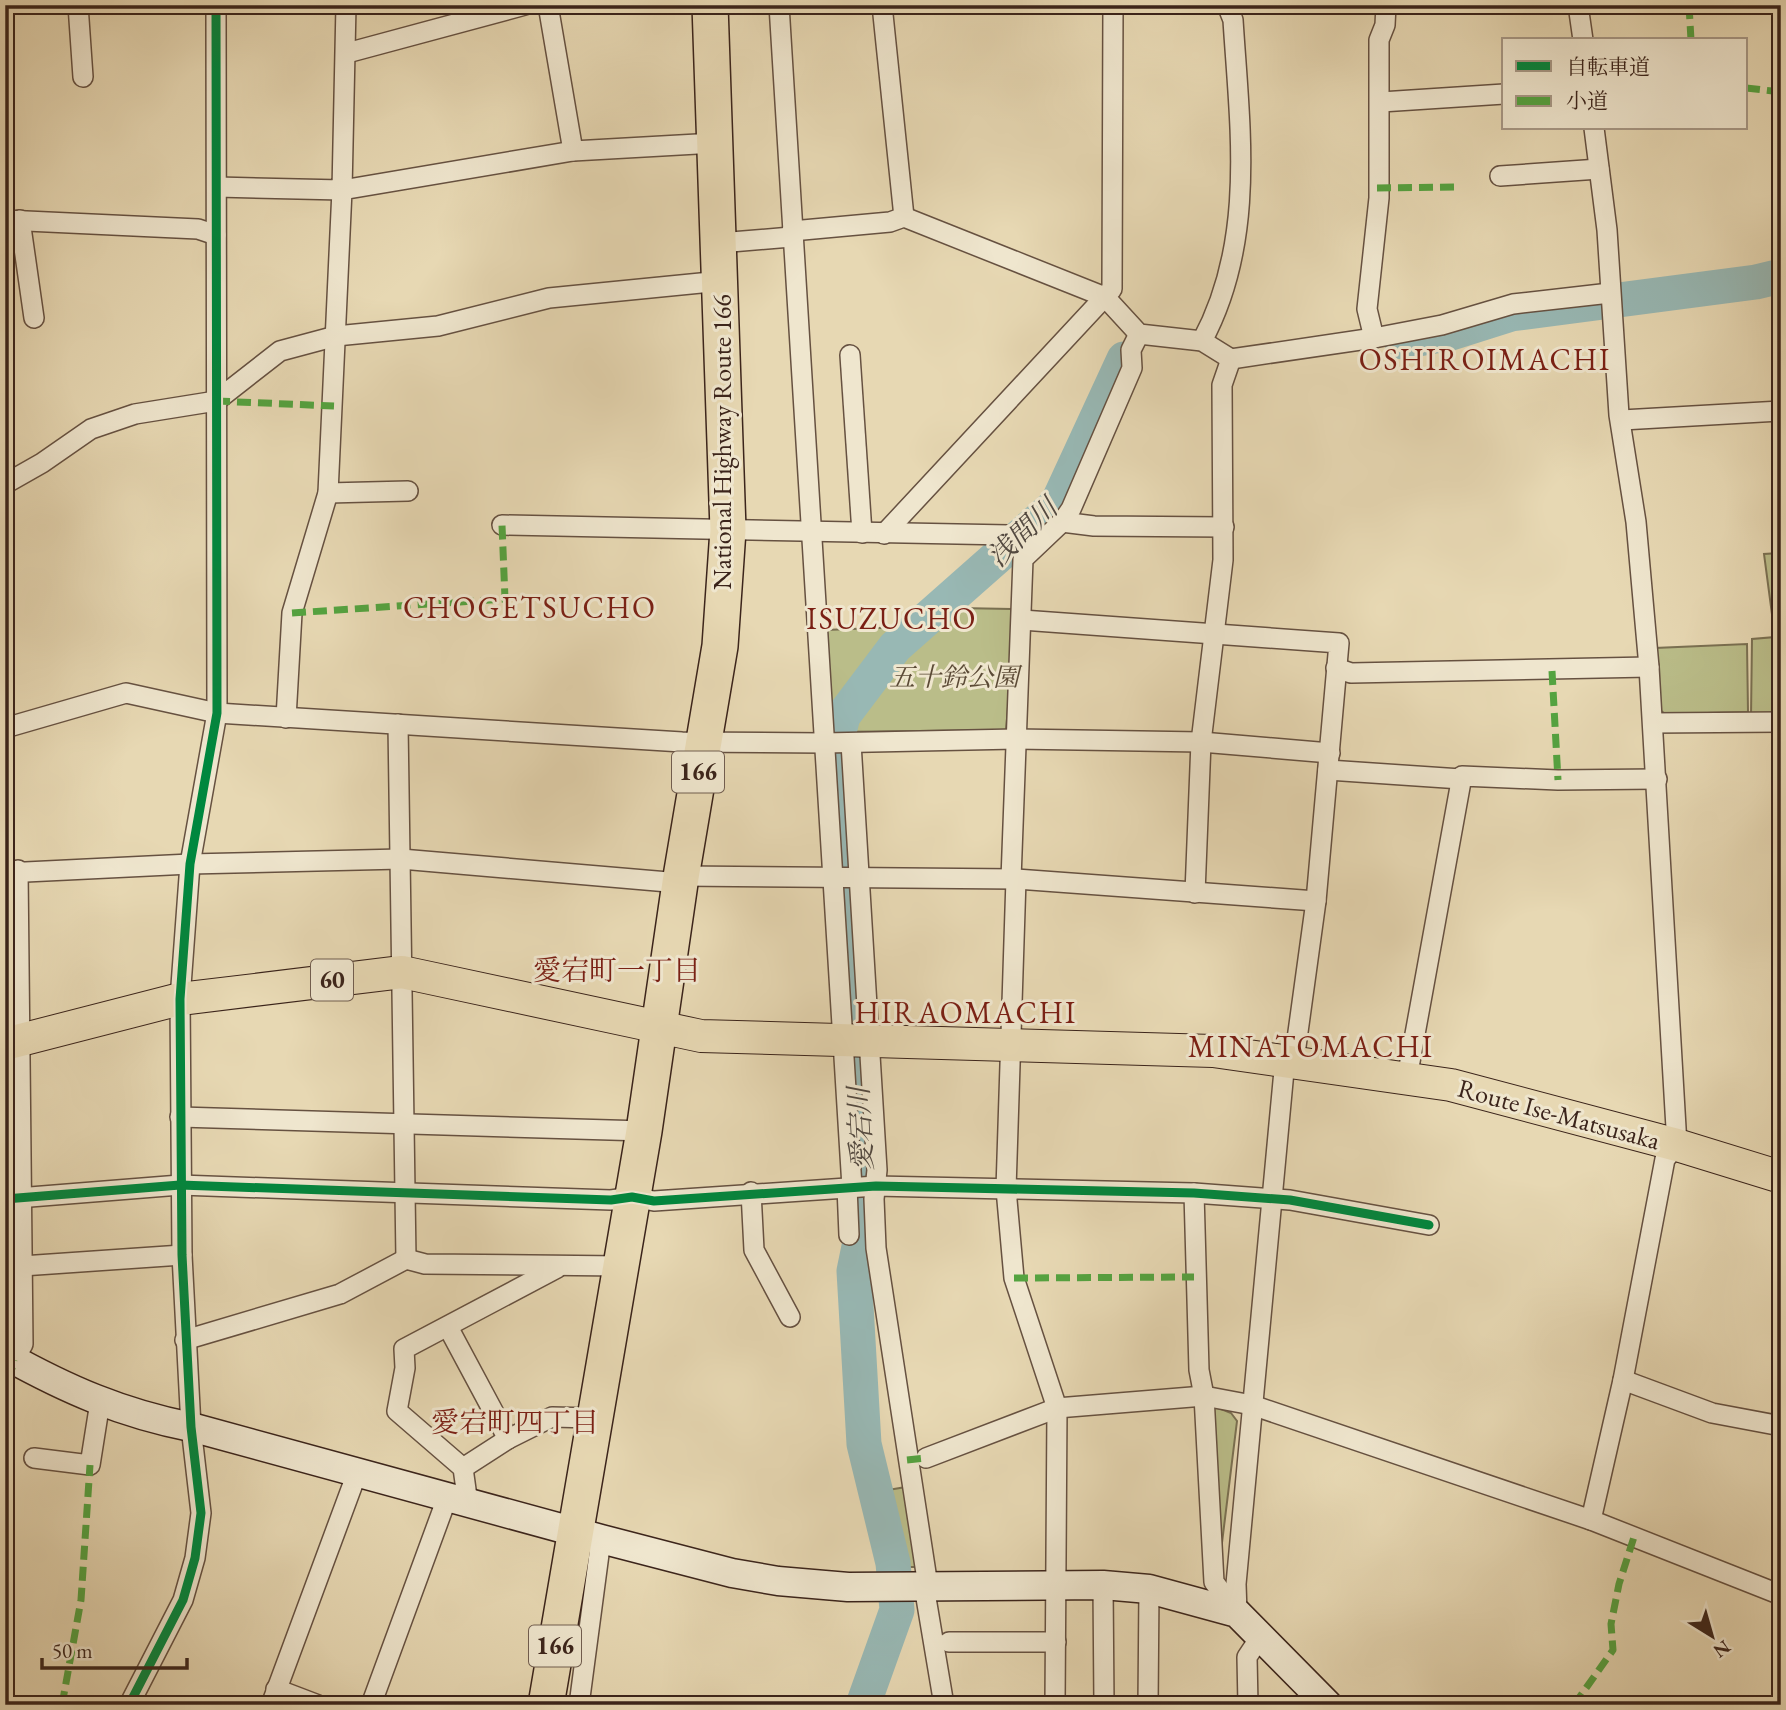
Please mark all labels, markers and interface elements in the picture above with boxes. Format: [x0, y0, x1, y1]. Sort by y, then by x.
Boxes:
legend [1502, 38, 1748, 130]
text: 自転車道 [1566, 53, 1650, 80]
text: 小道 [1566, 87, 1608, 114]
street label: National Highway Route 166 [705, 294, 739, 590]
district label: OSHIROIMACHI [1359, 340, 1611, 379]
water label: 浅間川 [979, 488, 1067, 574]
district label: CHOGETSUCHO [403, 588, 657, 627]
district label: ISUZUCHO [806, 599, 978, 638]
park label: 五十鈴公園 [889, 660, 1023, 694]
road number: 166 [672, 752, 724, 792]
district label: 愛宕町一丁目 [533, 952, 701, 988]
road number: 60 [311, 960, 353, 1000]
district label: HIRAOMACHI [855, 993, 1077, 1032]
district label: MINATOMACHI [1188, 1027, 1434, 1066]
street label: Route Ise-Matsusaka [1454, 1071, 1664, 1157]
water label: 愛宕川 [840, 1083, 880, 1172]
district label: 愛宕町四丁目 [431, 1404, 599, 1440]
north arrow [1678, 1602, 1748, 1672]
scale bar [42, 1626, 187, 1670]
road number: 166 [529, 1626, 581, 1666]
text: N [1708, 1635, 1736, 1664]
text: 50 m [52, 1637, 93, 1664]

